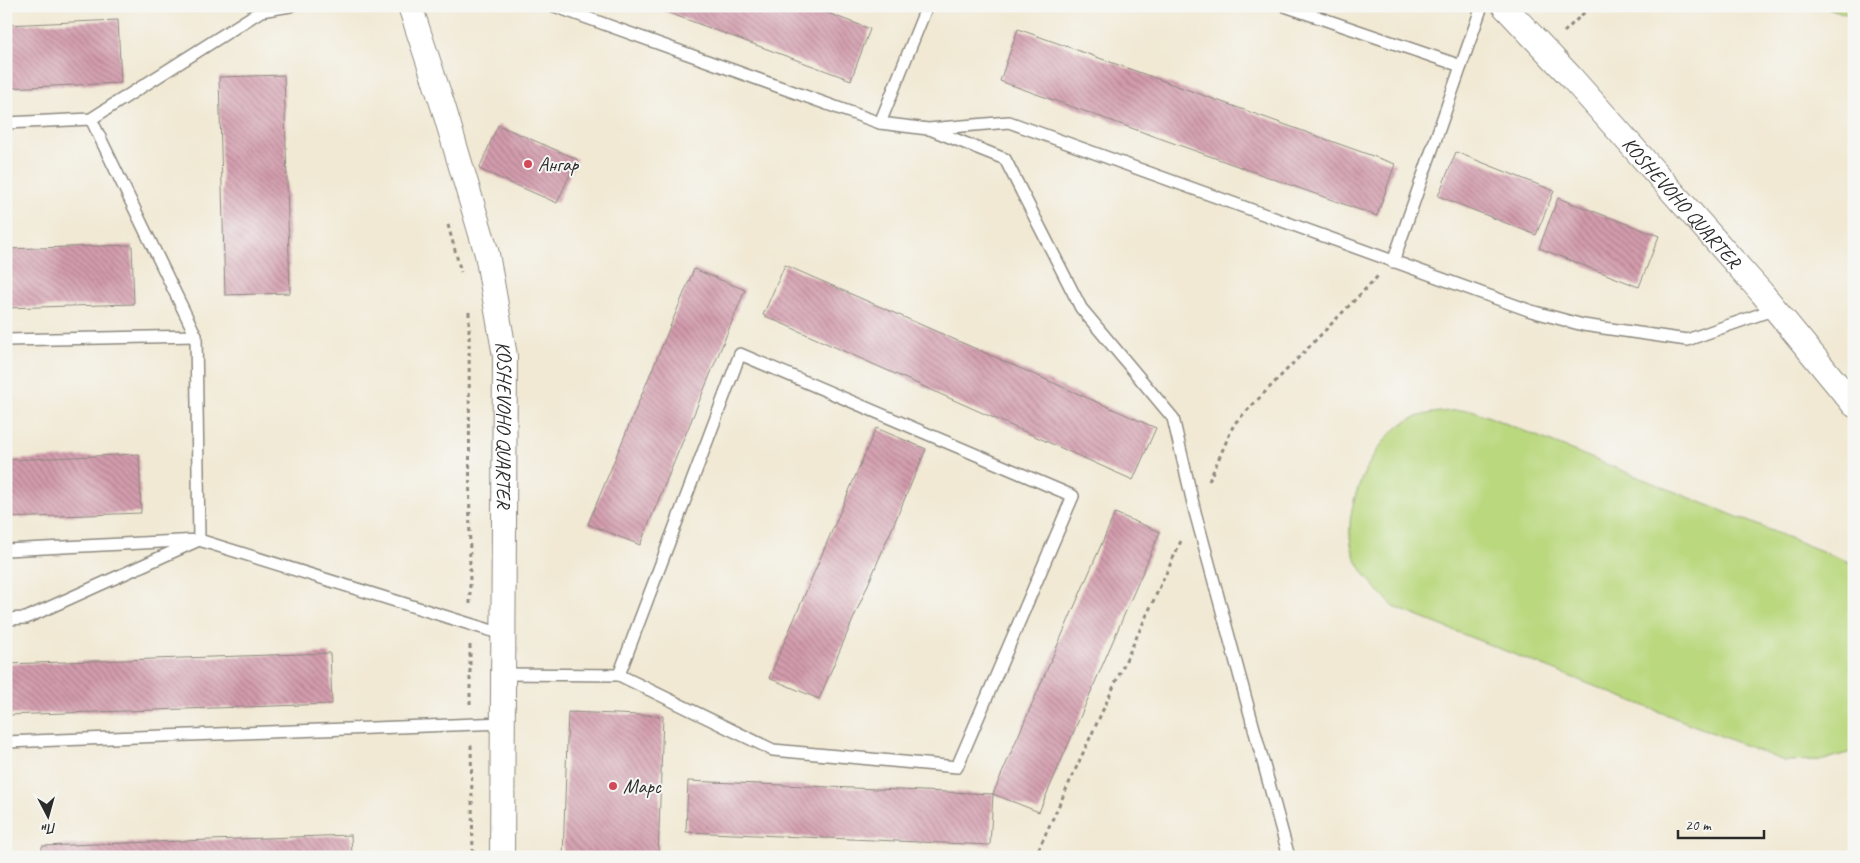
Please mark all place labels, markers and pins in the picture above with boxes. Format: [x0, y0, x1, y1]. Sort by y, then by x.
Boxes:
place label: Ангар [538, 152, 580, 177]
marker: Ангар [522, 158, 534, 170]
place label: Марс [623, 774, 662, 799]
marker: Марс [607, 780, 619, 792]

